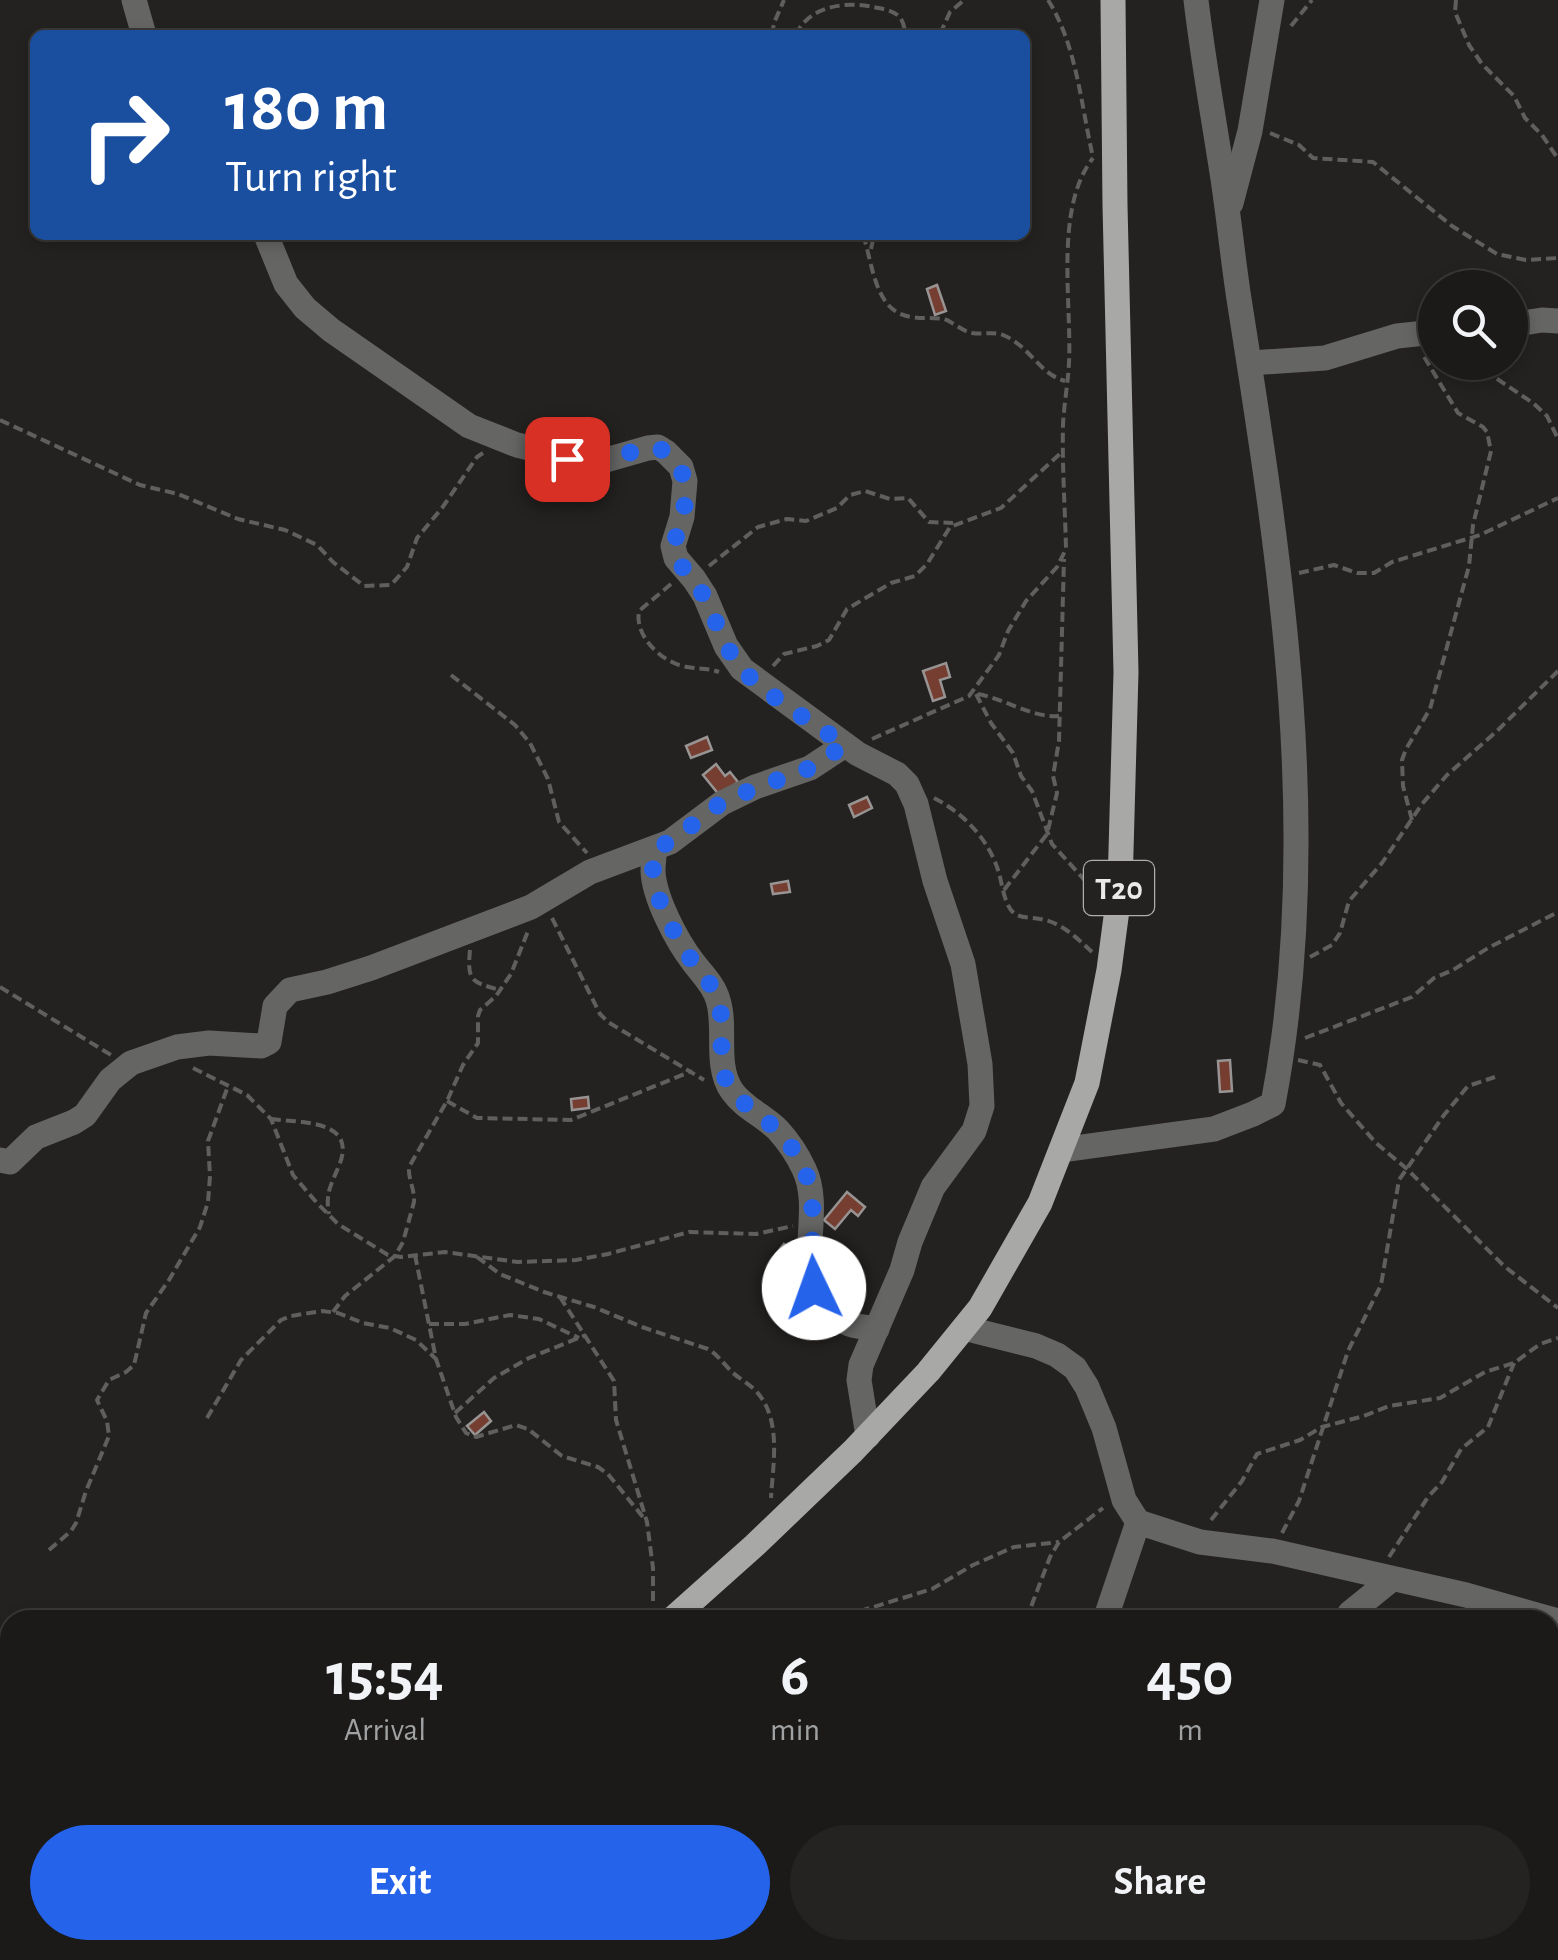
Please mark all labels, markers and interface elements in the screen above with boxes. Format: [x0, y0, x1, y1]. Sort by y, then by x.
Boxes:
icon: right [60, 70, 190, 200]
text: 180 m [225, 73, 388, 143]
text: Turn right [225, 155, 397, 200]
map controls [1418, 270, 1528, 380]
button: search [1418, 270, 1528, 380]
pin [525, 417, 610, 502]
icon: arrive [540, 432, 595, 487]
road number: T20 [1084, 861, 1154, 915]
position arrow [762, 1236, 866, 1340]
text: 15:54 [326, 1646, 444, 1706]
text: 6 [781, 1646, 809, 1706]
text: 450 [1146, 1646, 1234, 1706]
text: Arrival [344, 1714, 426, 1746]
text: min [770, 1714, 820, 1746]
text: m [1177, 1714, 1203, 1746]
button: Exit [30, 1825, 770, 1940]
button: Share [790, 1825, 1530, 1940]

